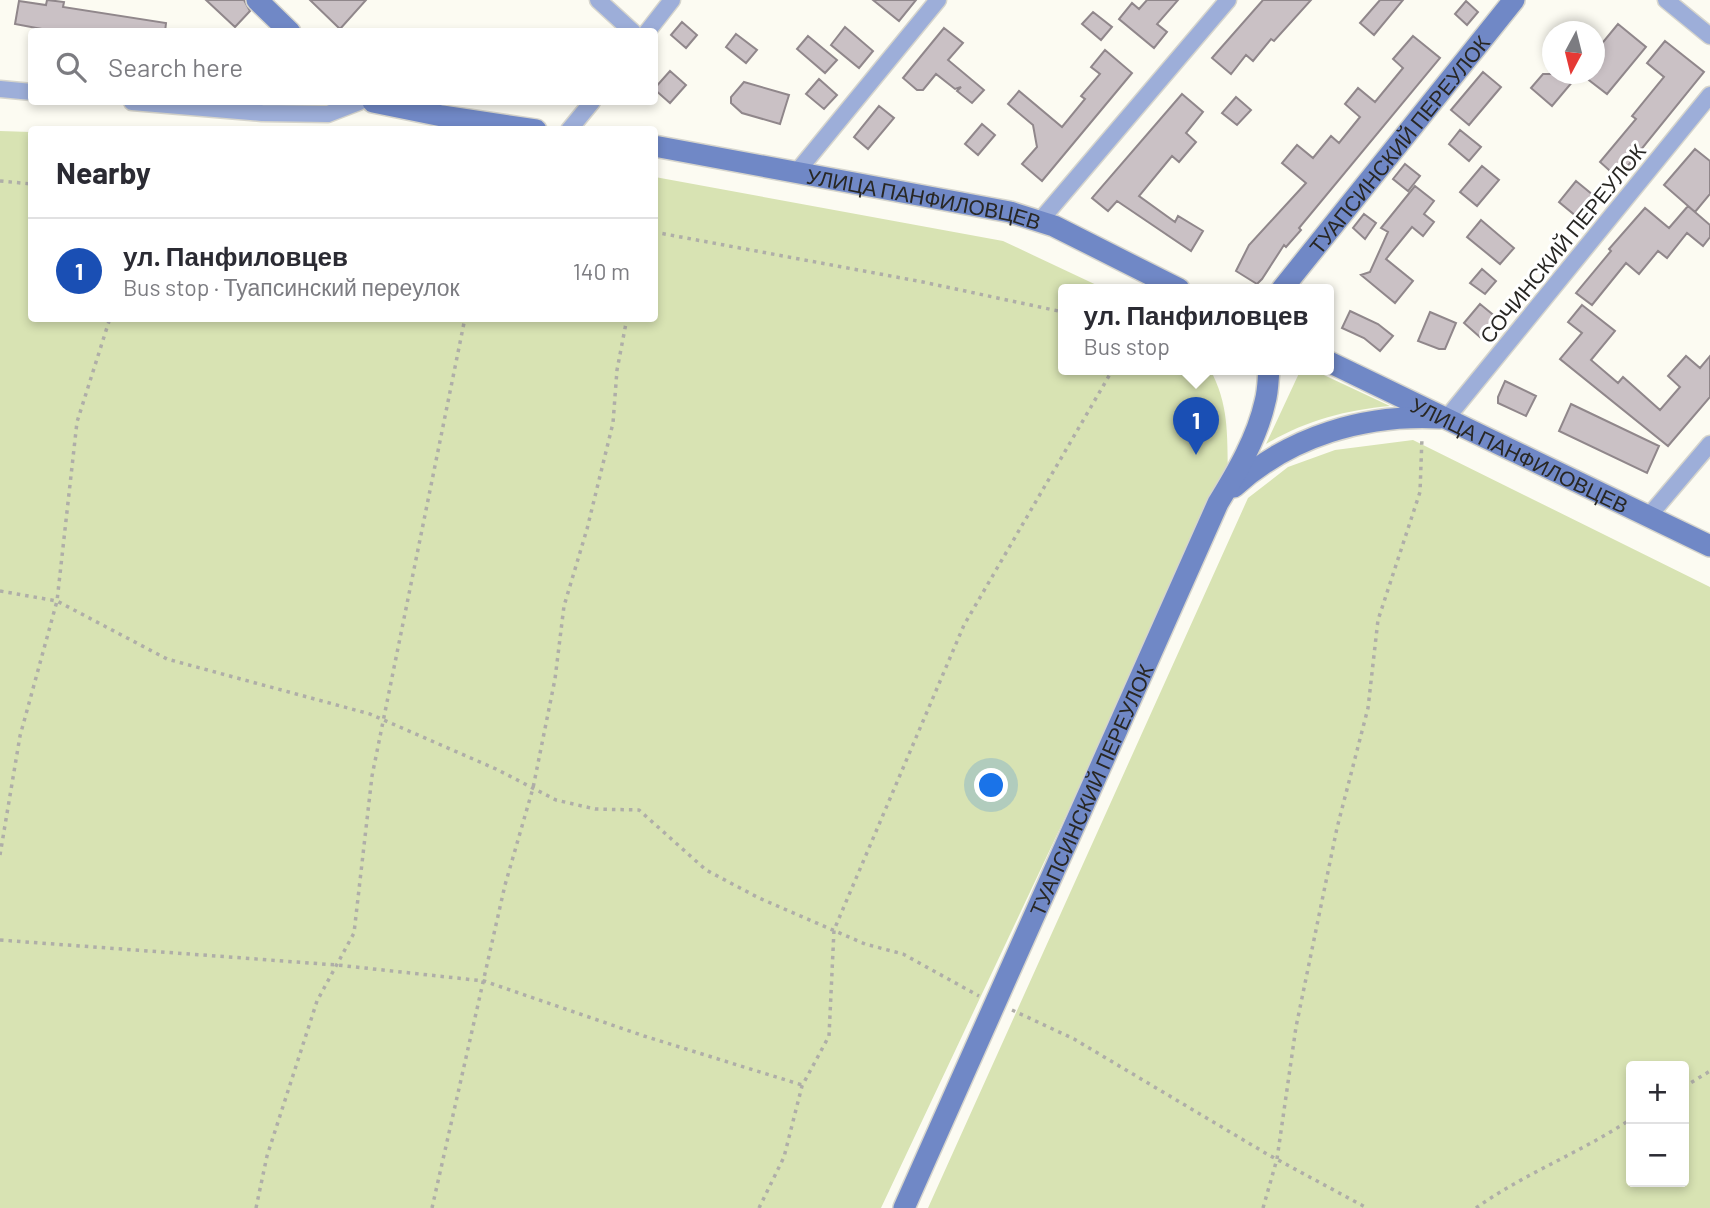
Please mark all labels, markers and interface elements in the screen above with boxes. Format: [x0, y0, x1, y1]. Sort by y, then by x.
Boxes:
north arrow [1542, 21, 1605, 84]
search box [28, 28, 658, 105]
street label: ТУАПСИНСКИЙ ПЕРЕУЛОК [1303, 29, 1494, 258]
icon: search [52, 48, 90, 86]
text: Search here [108, 51, 243, 82]
street label: СОЧИНСКИЙ ПЕРЕУЛОК [1474, 138, 1650, 348]
text: Nearby [56, 154, 151, 190]
street label: УЛИЦА ПАНФИЛОВЦЕВ [805, 162, 1044, 234]
text: ул. Панфиловцев [123, 240, 348, 271]
text: 1 [75, 257, 83, 285]
text: 140 m [573, 257, 630, 285]
text: Bus stop · Туапсинский переулок [123, 273, 460, 301]
popup [1058, 284, 1334, 375]
text: ул. Панфиловцев [1084, 299, 1308, 330]
text: Bus stop [1084, 332, 1170, 360]
street label: УЛИЦА ПАНФИЛОВЦЕВ [1407, 391, 1633, 517]
pin: 1 [1173, 397, 1219, 455]
street label: ТУАПСИНСКИЙ ПЕРЕУЛОК [1023, 659, 1158, 919]
your location [974, 768, 1008, 802]
map controls [1626, 1061, 1689, 1187]
button: + [1626, 1061, 1689, 1124]
button: − [1626, 1124, 1689, 1187]

